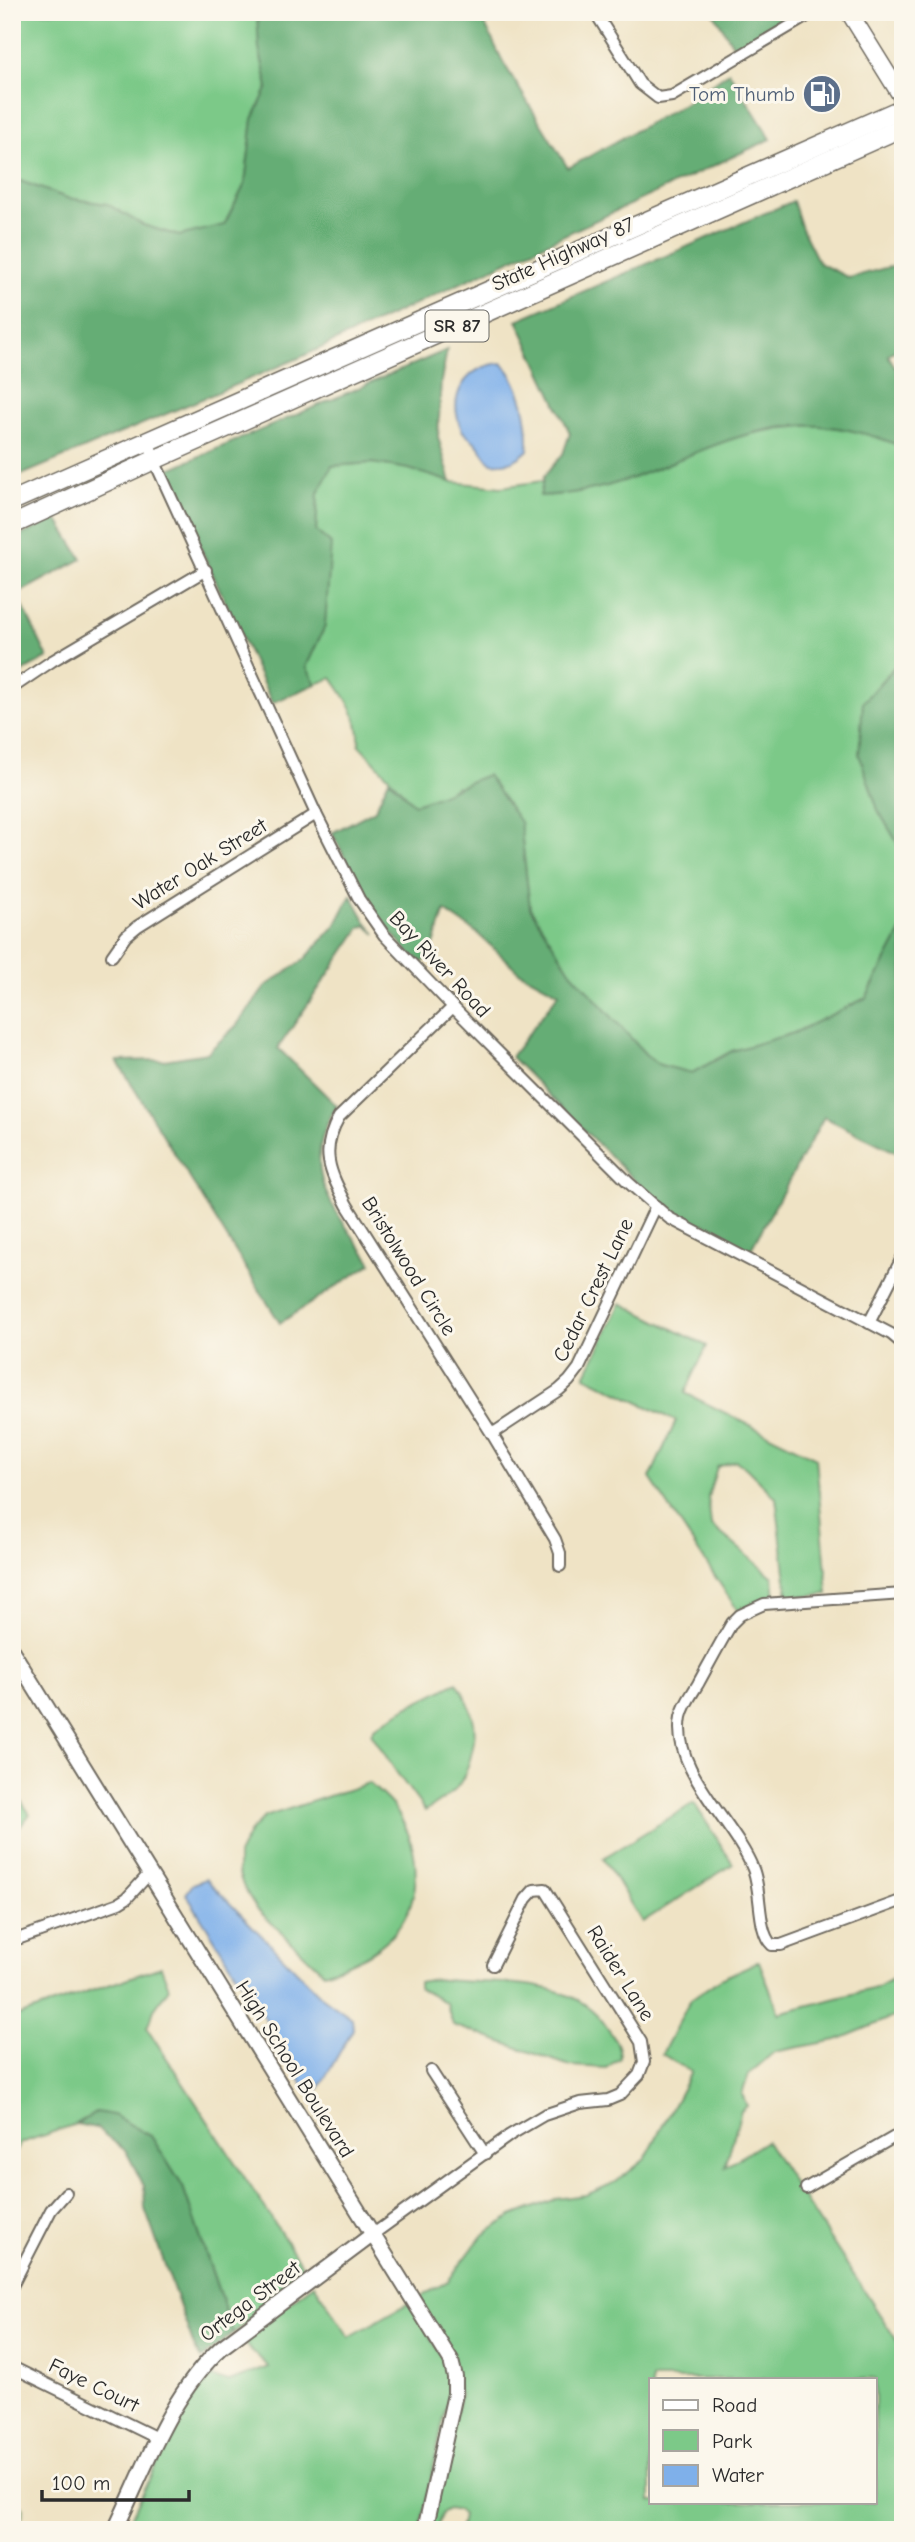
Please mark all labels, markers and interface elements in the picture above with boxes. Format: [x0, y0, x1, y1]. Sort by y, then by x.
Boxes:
fuel station icon: Tom Thumb [801, 73, 843, 115]
place label: Tom Thumb [689, 82, 795, 106]
street label: State Highway 87 [488, 212, 638, 296]
road number: SR 87 [426, 310, 489, 342]
street label: Water Oak Street [129, 813, 272, 915]
street label: Bay River Road [384, 906, 496, 1022]
street label: Bristolwood Circle [357, 1192, 461, 1340]
street label: Cedar Crest Lane [548, 1214, 638, 1366]
street label: Raider Lane [582, 1921, 660, 2025]
street label: High School Boulevard [231, 1976, 359, 2162]
street label: Ortega Street [195, 2255, 306, 2346]
street label: Faye Court [45, 2353, 144, 2418]
legend [649, 2378, 876, 2504]
text: Road [712, 2393, 757, 2417]
text: Park [712, 2429, 752, 2453]
scale bar [42, 2458, 189, 2502]
text: Water [712, 2463, 765, 2487]
text: 100 m [52, 2471, 110, 2495]

